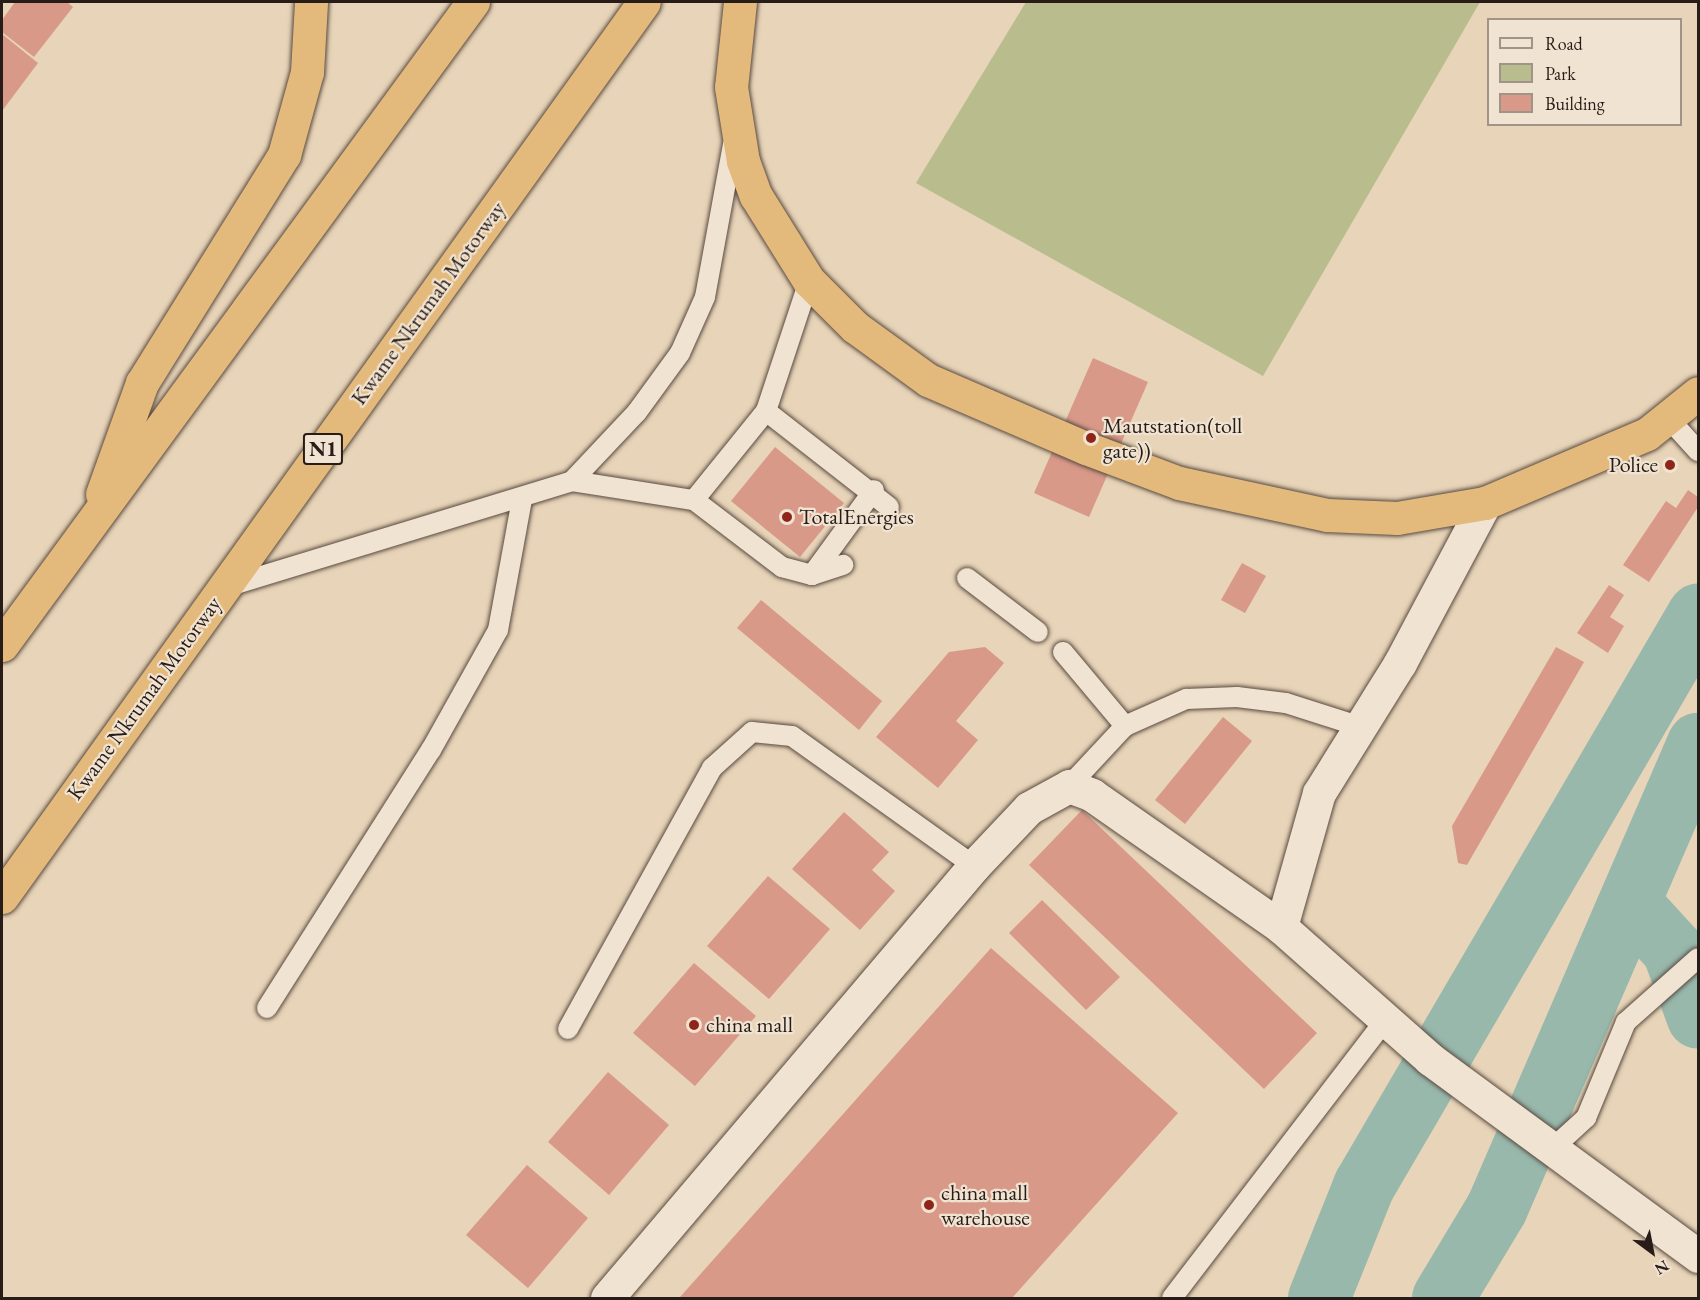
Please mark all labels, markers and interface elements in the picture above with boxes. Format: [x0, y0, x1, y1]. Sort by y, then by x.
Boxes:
legend [1487, 18, 1682, 126]
text: Road [1545, 32, 1583, 55]
text: Park [1545, 62, 1576, 85]
text: Building [1545, 92, 1605, 115]
street label: Kwame Nkrumah Motorway [345, 196, 511, 410]
place label: Mautstation(toll gate)) [1103, 412, 1242, 464]
road number: N1 [302, 431, 344, 467]
marker: Mautstation(toll gate)) [1084, 431, 1098, 445]
place label: Police [1609, 452, 1658, 478]
marker: Police [1663, 458, 1677, 472]
place label: TotalEnergies [799, 504, 914, 530]
marker: TotalEnergies [780, 510, 794, 524]
street label: Kwame Nkrumah Motorway [61, 591, 227, 805]
place label: china mall [706, 1012, 793, 1038]
marker: china mall [687, 1018, 701, 1032]
place label: china mall warehouse [941, 1179, 1030, 1230]
marker: china mall warehouse [922, 1198, 936, 1212]
north arrow [1622, 1222, 1682, 1282]
text: N [1651, 1255, 1673, 1280]

